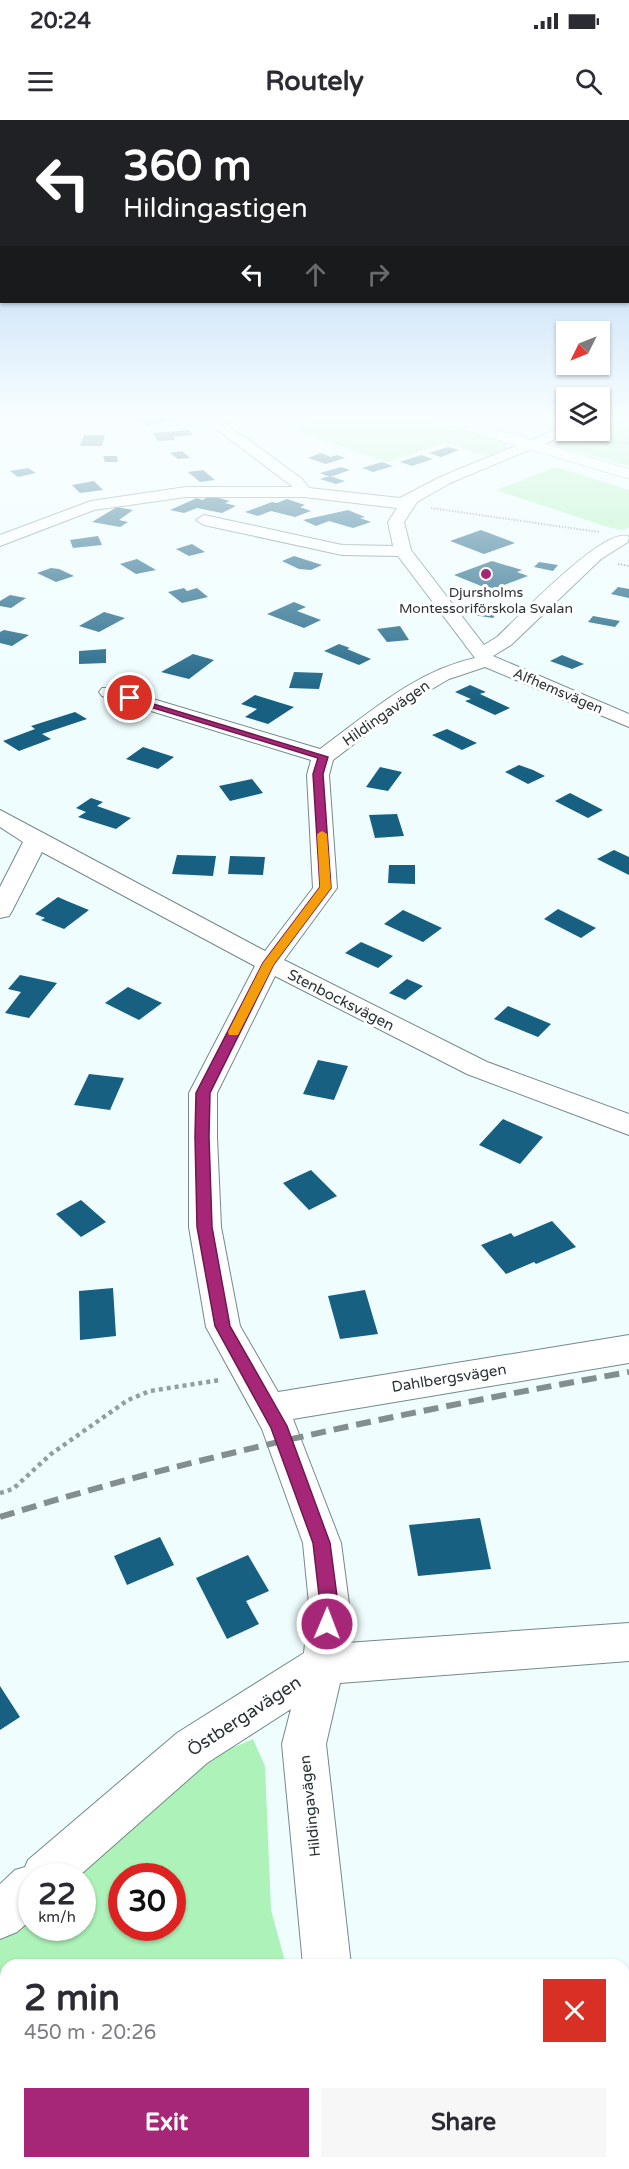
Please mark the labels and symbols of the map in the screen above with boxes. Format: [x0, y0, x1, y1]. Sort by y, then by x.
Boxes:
north arrow [556, 321, 610, 375]
marker: Djursholms Montessoriförskola Svalan [479, 567, 493, 581]
place label: Djursholms Montessoriförskola Svalan [399, 584, 573, 617]
street label: Alfhemsvägen [511, 664, 605, 718]
pin [104, 672, 155, 723]
street label: Hildingavägen [339, 676, 433, 750]
street label: Stenbocksvägen [285, 965, 397, 1035]
street label: Dahlbergsvägen [390, 1360, 508, 1396]
position arrow [295, 1592, 359, 1656]
street label: Östbergavägen [183, 1671, 305, 1761]
street label: Hildingavägen [296, 1754, 324, 1858]
speed limit sign: 30 [108, 1863, 186, 1941]

